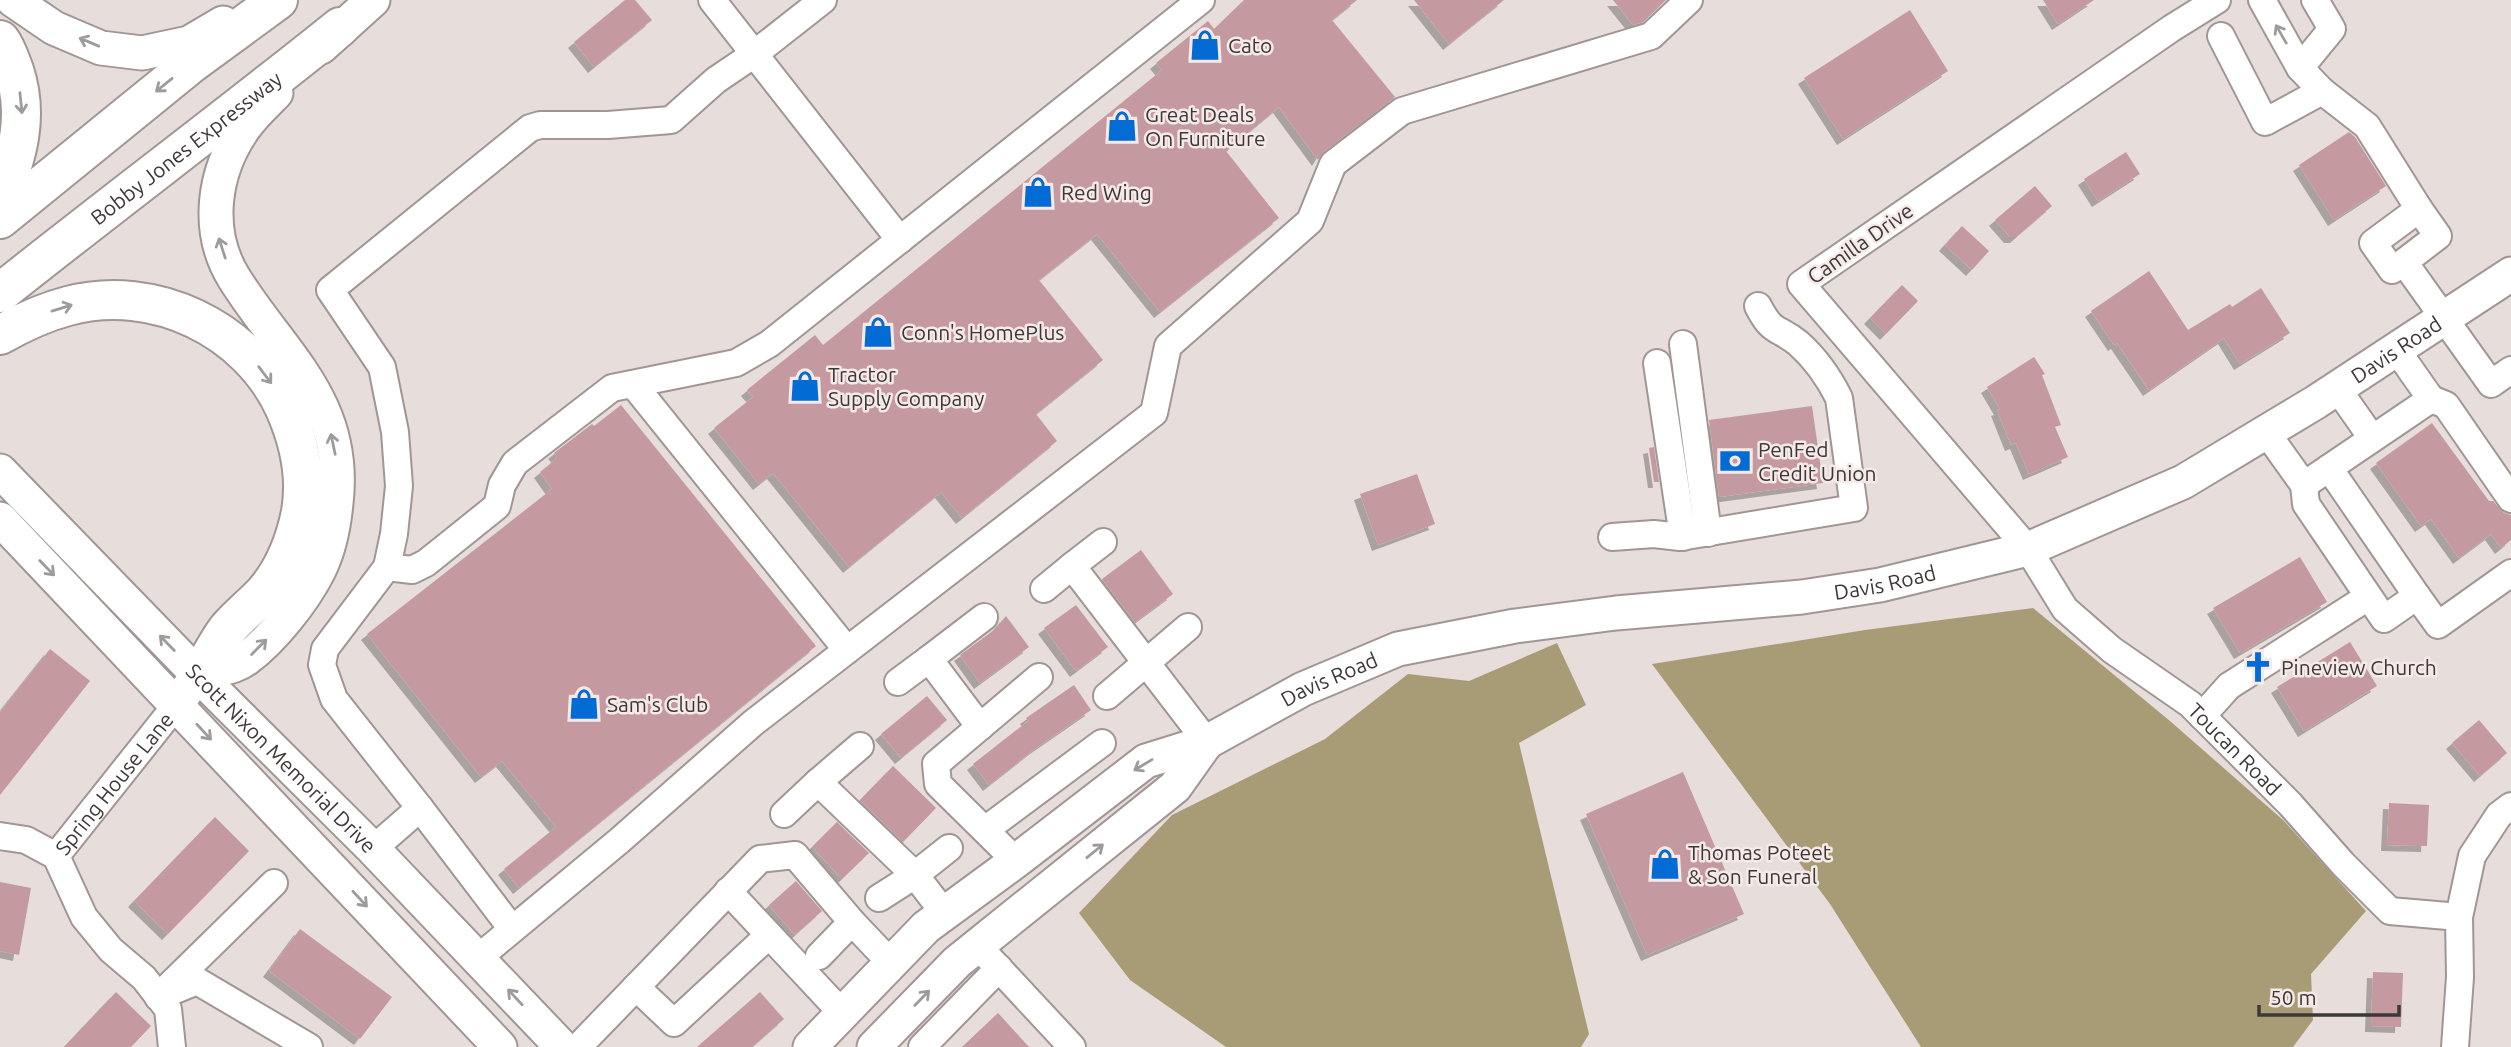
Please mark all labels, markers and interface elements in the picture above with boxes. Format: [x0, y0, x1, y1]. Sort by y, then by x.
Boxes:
one-way arrow [2274, 24, 2287, 45]
shop icon: Cato [1188, 28, 1222, 62]
place label: Cato [1228, 33, 1272, 57]
one-way arrow [78, 35, 100, 48]
street label: Bobby Jones Expressway [86, 66, 286, 229]
one-way arrow [156, 78, 174, 93]
one-way arrow [14, 91, 27, 114]
place label: Great Deals On Furniture [1145, 102, 1266, 150]
shop icon: Great Deals On Furniture [1105, 109, 1139, 143]
shop icon: Red Wing [1021, 175, 1055, 209]
place label: Red Wing [1061, 180, 1152, 204]
street label: Camilla Drive [1803, 198, 1917, 288]
one-way arrow [215, 237, 227, 259]
one-way arrow [51, 301, 73, 314]
street label: Davis Road [2346, 311, 2446, 388]
shop icon: Conn's HomePlus [861, 315, 895, 349]
place label: Conn's HomePlus [901, 320, 1064, 344]
place label: Tractor Supply Company [828, 362, 984, 410]
one-way arrow [258, 365, 273, 384]
shop icon: Tractor Supply Company [788, 369, 822, 403]
one-way arrow [325, 433, 339, 456]
place label: PenFed Credit Union [1758, 437, 1877, 485]
bank icon: PenFed Credit Union [1718, 444, 1752, 478]
one-way arrow [39, 559, 56, 576]
street label: Davis Road [1832, 560, 1938, 604]
one-way arrow [158, 635, 175, 652]
one-way arrow [250, 638, 267, 655]
street label: Davis Road [1276, 647, 1381, 711]
church icon: Pineview Church [2241, 650, 2275, 684]
place label: Pineview Church [2281, 655, 2437, 679]
street label: Scott Nixon Memorial Drive [182, 658, 381, 857]
shop icon: Sam's Club [567, 687, 601, 721]
place label: Sam's Club [607, 692, 708, 716]
street label: Toucan Road [2184, 698, 2286, 800]
street label: Spring House Lane [50, 707, 178, 859]
one-way arrow [196, 724, 213, 741]
one-way arrow [1134, 758, 1154, 772]
place label: Thomas Poteet & Son Funeral [1688, 840, 1831, 888]
one-way arrow [1086, 844, 1104, 859]
shop icon: Thomas Poteet & Son Funeral [1648, 847, 1682, 881]
one-way arrow [351, 890, 368, 907]
scale bar [2259, 974, 2399, 1018]
text: 50 m [2270, 985, 2317, 1009]
one-way arrow [507, 989, 524, 1006]
one-way arrow [913, 990, 930, 1007]

